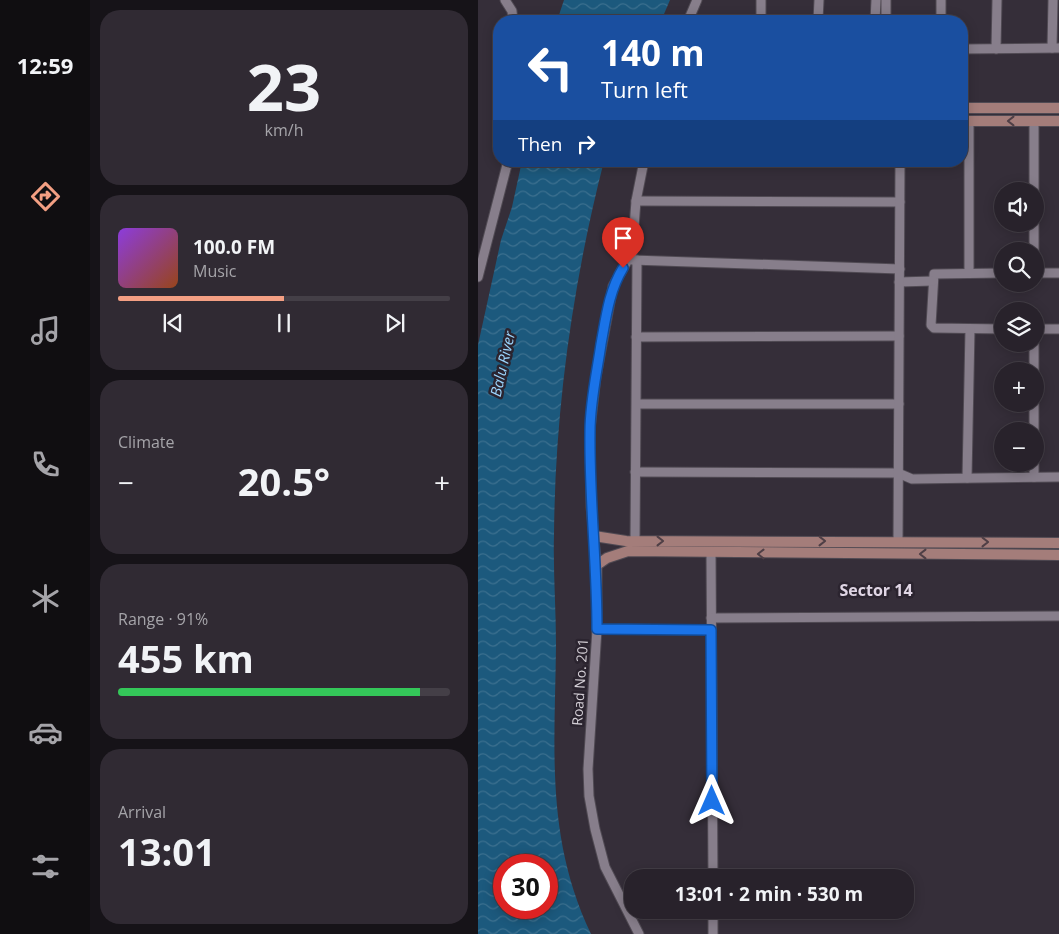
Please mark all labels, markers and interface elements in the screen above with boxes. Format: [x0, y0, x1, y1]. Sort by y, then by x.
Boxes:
text: 140 m [601, 29, 705, 76]
icon: left [518, 35, 583, 100]
text: 23 [247, 42, 321, 130]
text: 12:59 [17, 50, 73, 80]
text: Turn left [601, 74, 688, 104]
one-way arrow [1007, 116, 1014, 126]
text: km/h [265, 119, 303, 141]
icon: right [572, 130, 600, 158]
text: Then [518, 131, 562, 157]
icon: directions [28, 179, 63, 214]
map controls [994, 182, 1044, 472]
button: sound [994, 182, 1044, 232]
pin [602, 217, 644, 268]
icon: arrive [609, 224, 637, 252]
text: 100.0 FM [193, 234, 275, 260]
button: search [994, 242, 1044, 292]
text: Music [193, 260, 237, 282]
button: layers [994, 302, 1044, 352]
icon: previous [159, 309, 187, 337]
icon: pause [270, 309, 298, 337]
icon: next [381, 309, 409, 337]
icon: music [28, 313, 63, 348]
water label: Balu River [485, 328, 519, 398]
button: + [994, 362, 1044, 412]
button: − [994, 422, 1044, 472]
text: Climate [118, 431, 175, 453]
icon: phone [28, 447, 63, 482]
text: 20.5° [238, 455, 330, 507]
text: − [118, 463, 134, 501]
text: + [434, 463, 450, 501]
one-way arrow [656, 536, 664, 546]
one-way arrow [818, 536, 826, 547]
one-way arrow [981, 537, 989, 548]
one-way arrow [757, 548, 765, 559]
one-way arrow [919, 549, 927, 559]
district label: Sector 14 [839, 579, 913, 601]
icon: climate [28, 581, 63, 616]
text: Range · 91% [118, 608, 208, 630]
text: 455 km [118, 632, 254, 684]
street label: Road No. 201 [567, 638, 592, 726]
icon: car [28, 715, 63, 750]
position arrow [685, 774, 737, 826]
text: Arrival [118, 801, 166, 823]
text: 13:01 [118, 825, 216, 877]
icon: filters [28, 849, 63, 884]
speed limit sign: 30 [493, 854, 558, 919]
text: 13:01 · 2 min · 530 m [675, 881, 863, 907]

